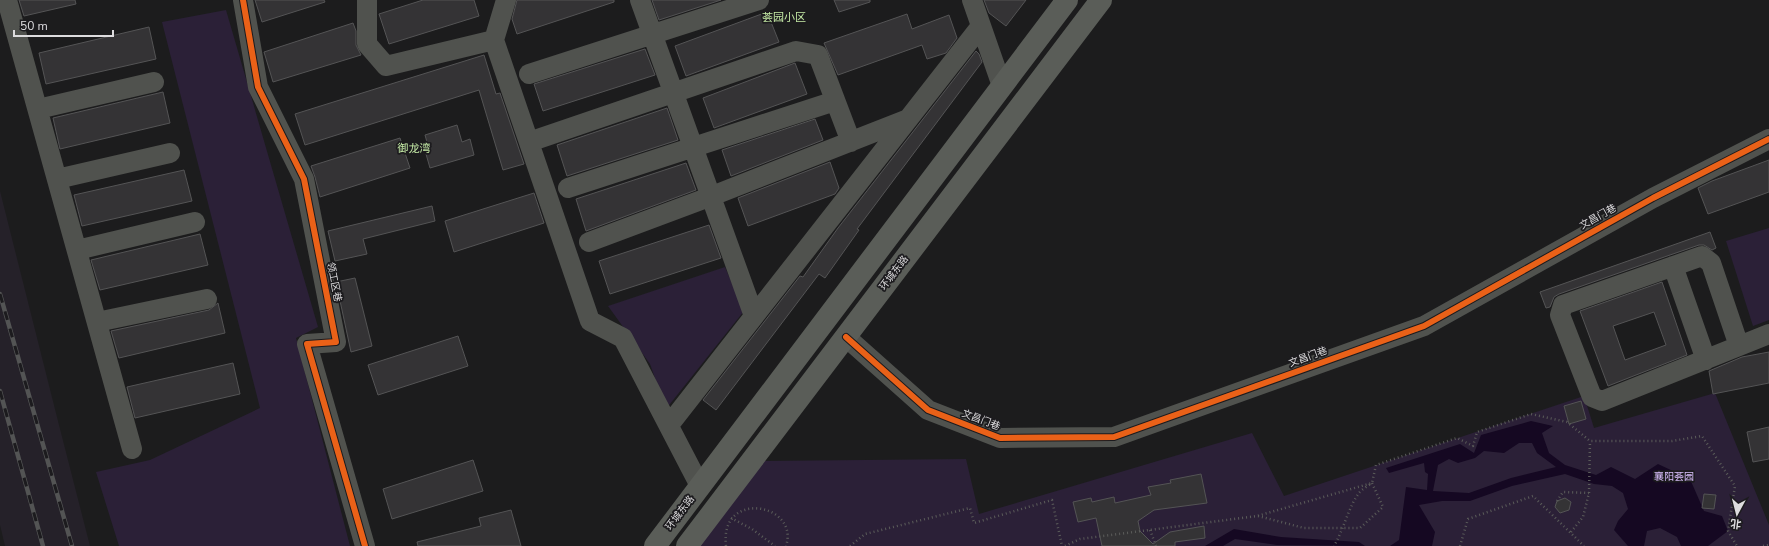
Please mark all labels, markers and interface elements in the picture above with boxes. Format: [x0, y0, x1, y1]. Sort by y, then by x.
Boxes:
district label: 荟园小区 [762, 10, 806, 25]
scale bar [14, 12, 113, 38]
text: 50 m [20, 18, 48, 34]
district label: 御龙湾 [397, 141, 431, 156]
street label: 文昌门巷 [1577, 201, 1619, 233]
street label: 环城东路 [876, 253, 912, 293]
street label: 领工区巷 [323, 261, 345, 303]
street label: 文昌门巷 [1287, 344, 1329, 370]
street label: 文昌门巷 [960, 406, 1002, 434]
park label: 襄阳荟园 [1654, 470, 1694, 484]
street label: 环城东路 [662, 493, 698, 533]
north arrow [1717, 494, 1757, 534]
text: 北 [1729, 515, 1742, 532]

